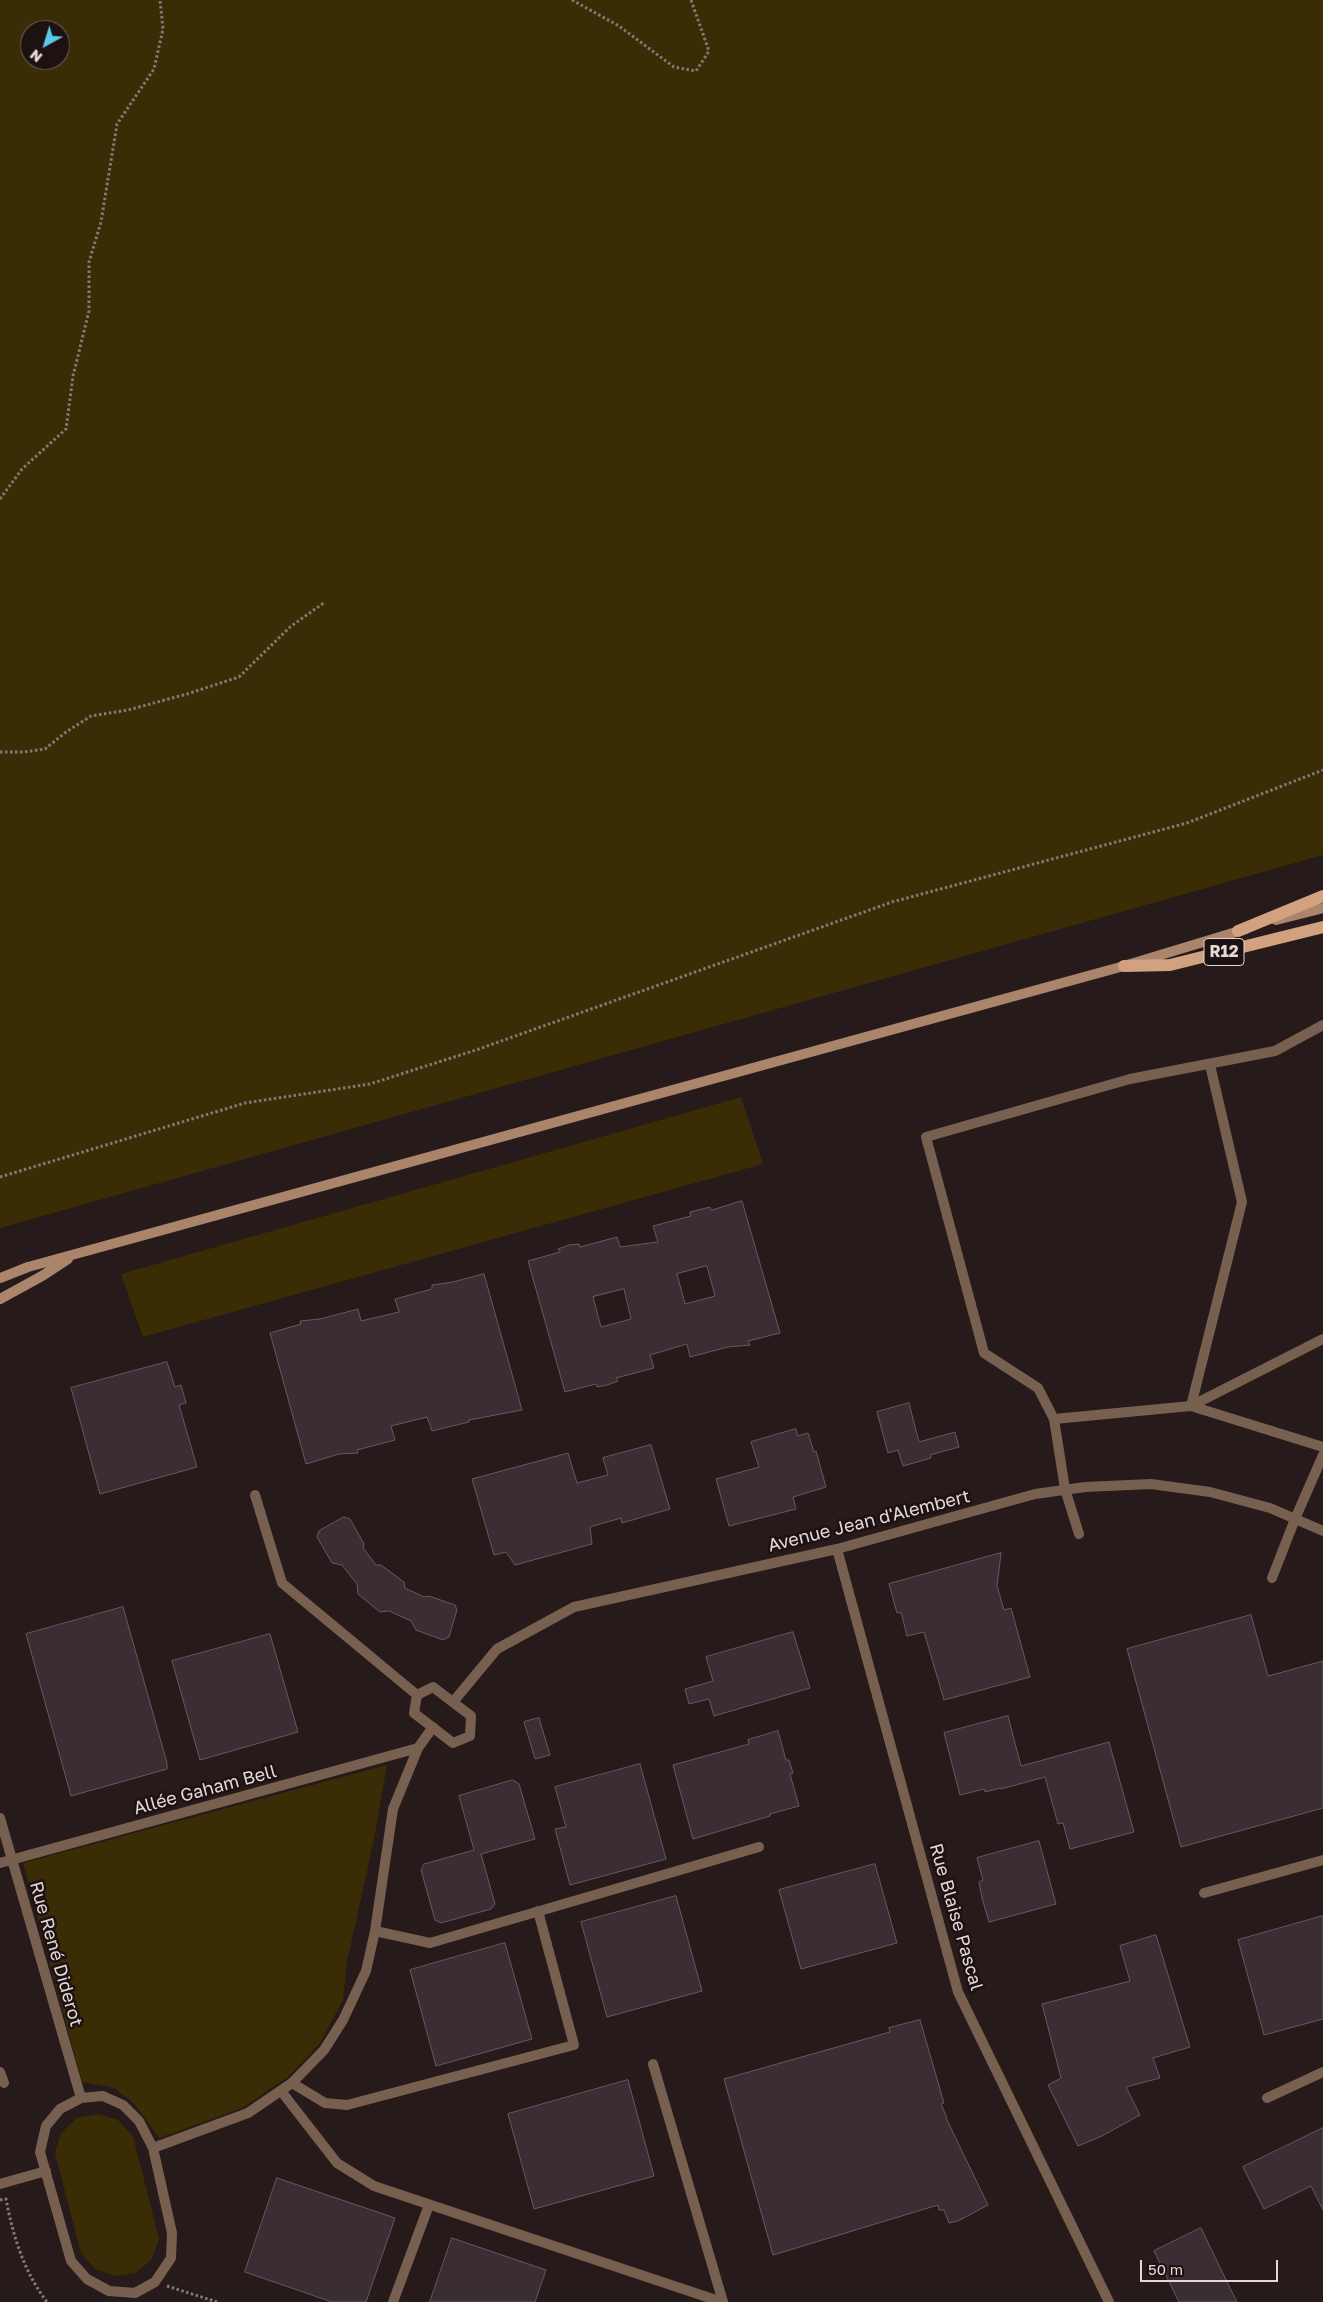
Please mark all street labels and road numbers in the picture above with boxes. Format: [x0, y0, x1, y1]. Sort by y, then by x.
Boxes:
road number: R12 [1204, 939, 1244, 966]
street label: Avenue Jean d'Alembert [766, 1485, 972, 1557]
street label: Allée Gaham Bell [131, 1761, 279, 1819]
street label: Rue Blaise Pascal [925, 1841, 987, 1993]
street label: Rue René Diderot [25, 1879, 87, 2029]

